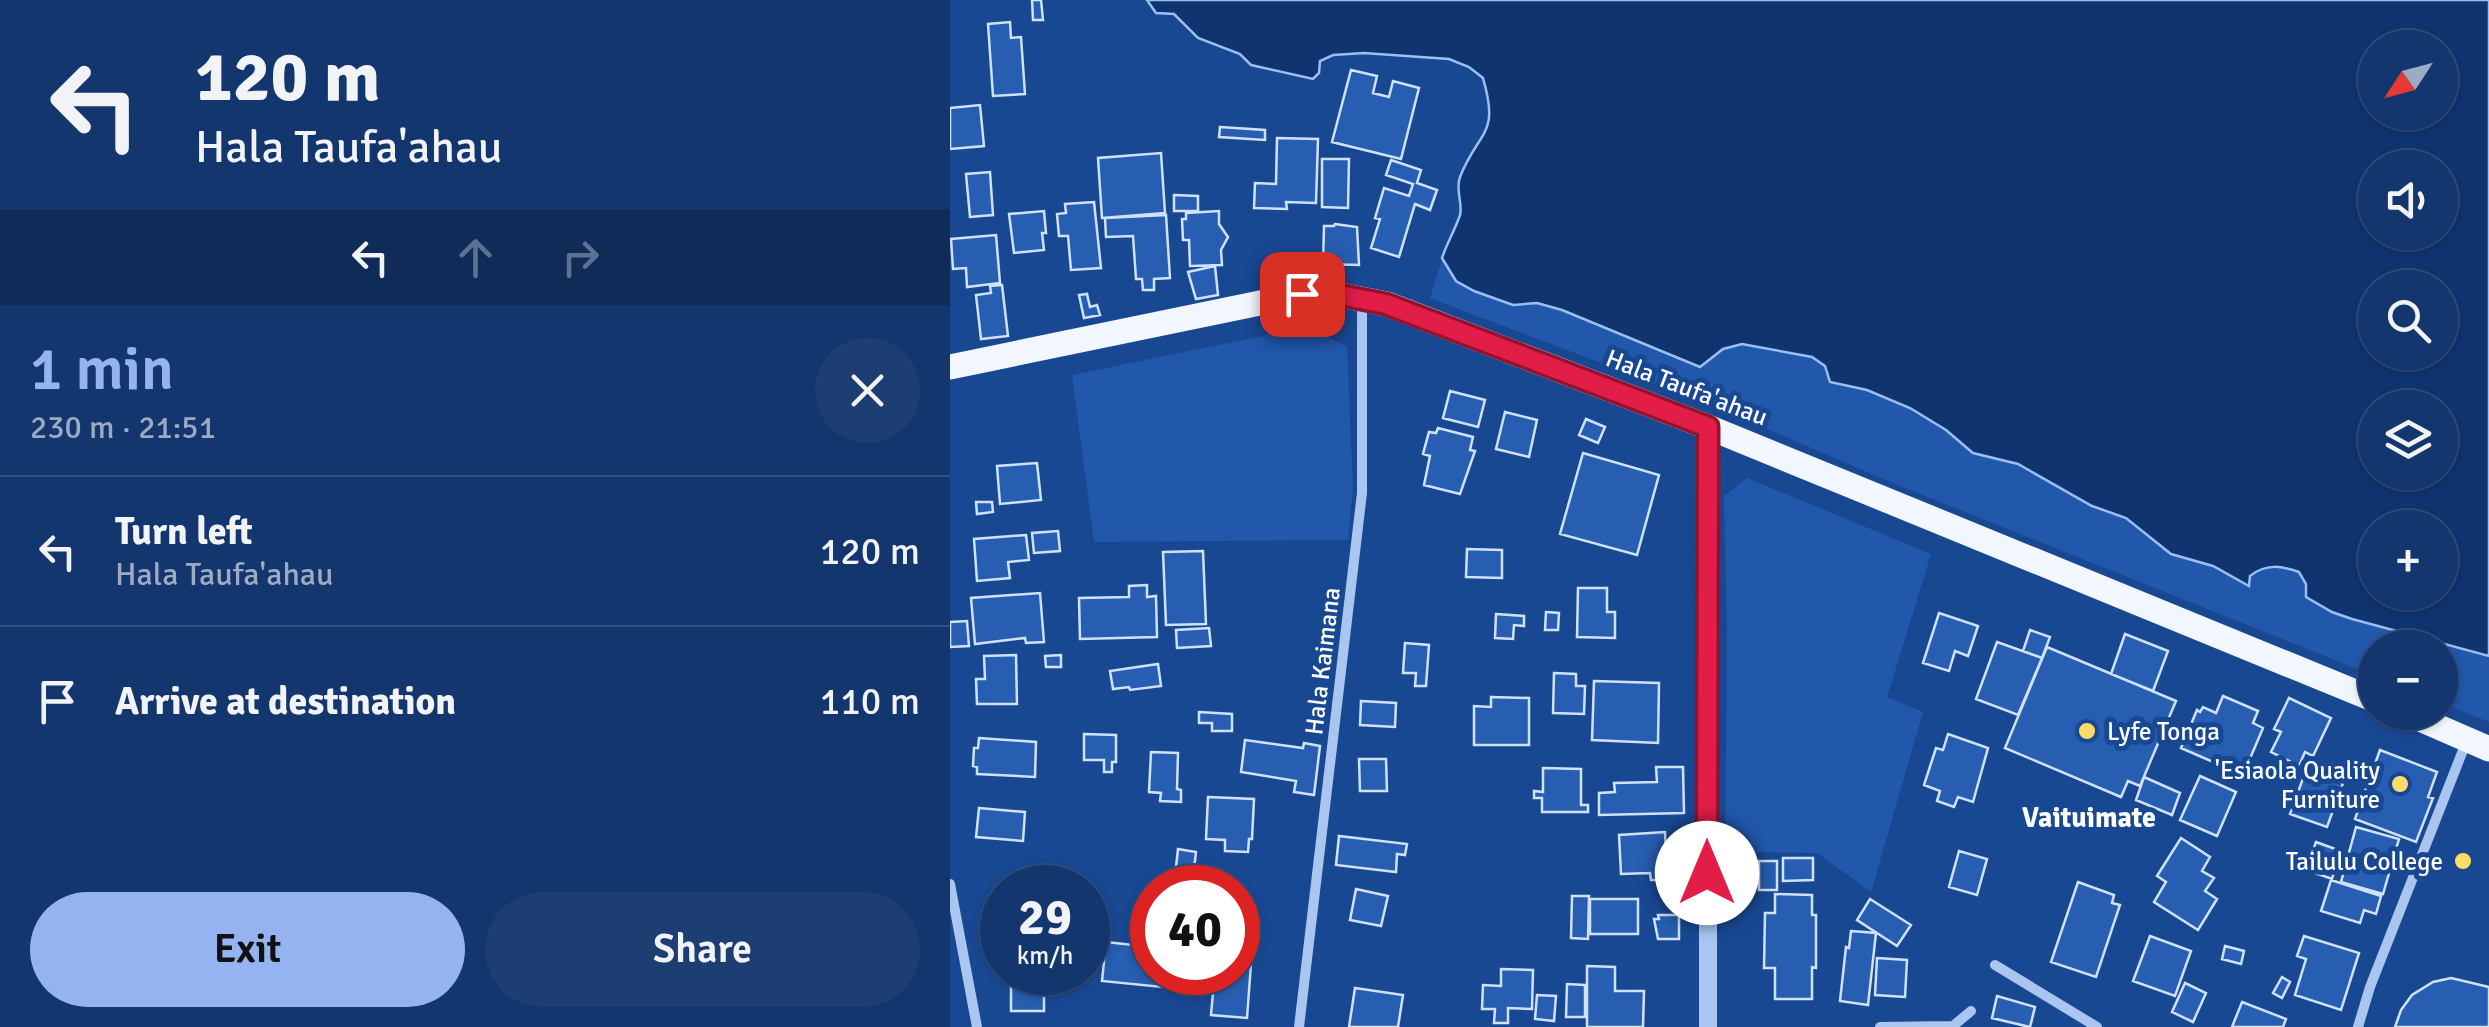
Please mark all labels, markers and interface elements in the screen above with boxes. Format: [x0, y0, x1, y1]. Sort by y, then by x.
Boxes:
north arrow [2358, 30, 2458, 130]
map controls [2358, 30, 2458, 730]
text: 120 m [195, 34, 380, 120]
icon: left [30, 40, 160, 170]
text: Hala Taufa'ahau [195, 120, 502, 175]
button: sound [2358, 150, 2458, 250]
icon: left [343, 230, 398, 285]
icon: ahead [448, 230, 503, 285]
icon: right [553, 230, 608, 285]
pin [1260, 252, 1345, 337]
icon: arrive [1275, 267, 1330, 322]
button: search [2358, 270, 2458, 370]
text: 1 min [30, 333, 174, 407]
button: close [815, 338, 920, 443]
street label: Hala Taufa'ahau [1602, 342, 1772, 433]
button: layers [2358, 390, 2458, 490]
text: 230 m · 21:51 [30, 408, 216, 447]
text: Turn left [115, 508, 253, 555]
button: + [2358, 510, 2458, 610]
icon: left [30, 524, 85, 579]
text: 120 m [820, 528, 920, 575]
text: Hala Taufa'ahau [115, 555, 334, 594]
street label: Hala Kaimana [1298, 586, 1347, 737]
button: − [2358, 630, 2458, 730]
icon: arrive [30, 674, 85, 729]
text: Arrive at destination [115, 678, 456, 725]
text: 110 m [820, 678, 920, 725]
place label: Lyfe Tonga [2107, 716, 2220, 747]
marker: Lyfe Tonga [2076, 720, 2098, 742]
place label: 'Esiaola Quality Furniture [2215, 755, 2380, 815]
marker: 'Esiaola Quality Furniture [2389, 773, 2411, 795]
district label: Vaituimate [2022, 801, 2156, 835]
position arrow [1655, 821, 1759, 925]
place label: Tailulu College [2286, 846, 2443, 877]
marker: Tailulu College [2452, 850, 2474, 872]
speed limit sign: 40 [1130, 865, 1260, 995]
text: 29 [1018, 887, 1072, 949]
button: Exit [30, 892, 465, 1007]
button: Share [485, 892, 920, 1007]
text: km/h [1017, 940, 1073, 971]

